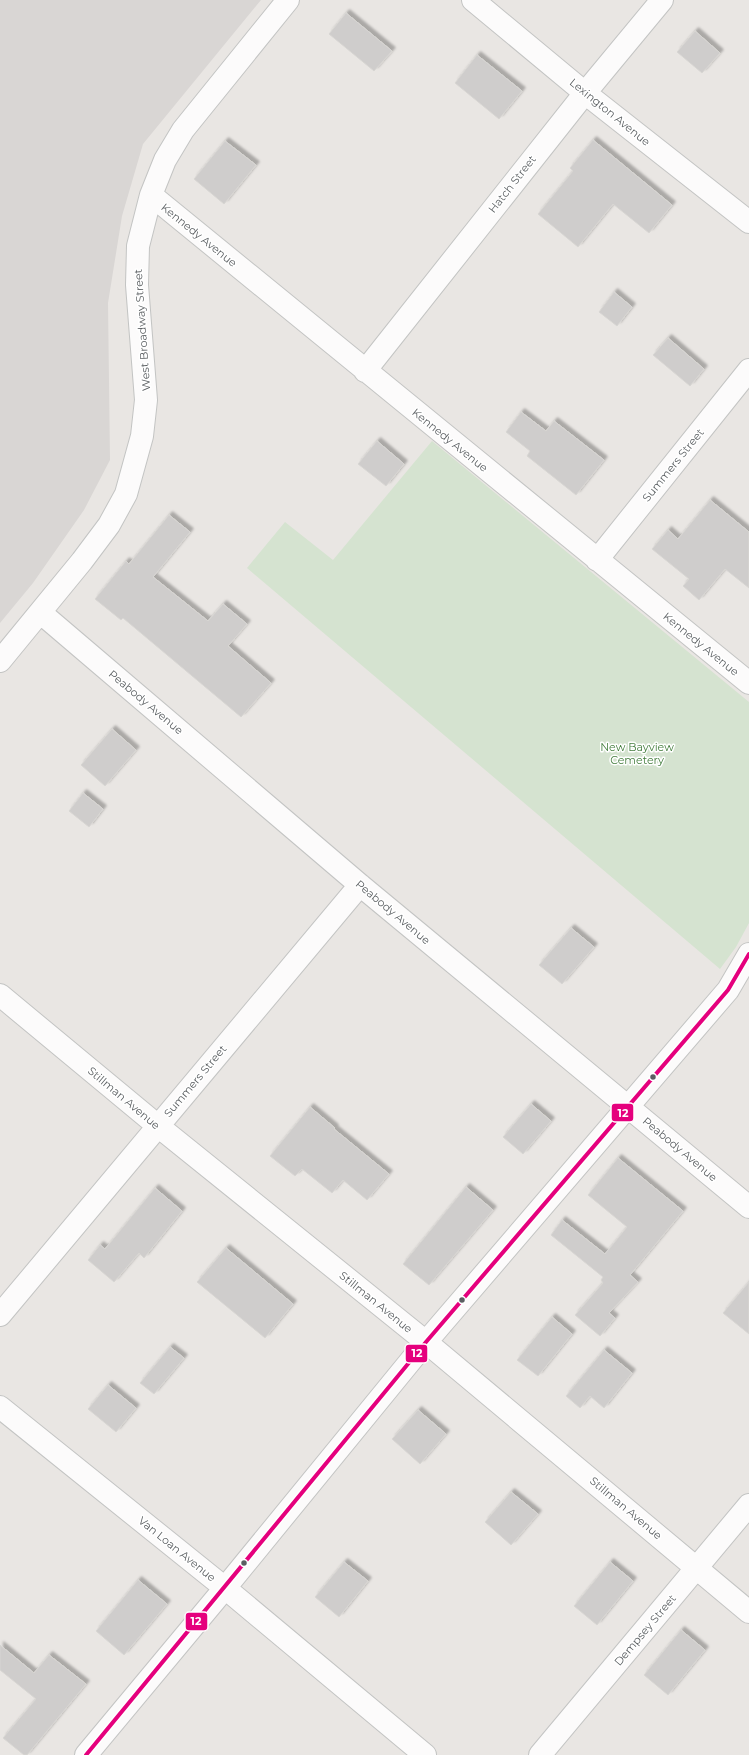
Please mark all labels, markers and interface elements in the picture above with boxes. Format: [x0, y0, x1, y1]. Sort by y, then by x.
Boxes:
street label: Lexington Avenue [567, 75, 653, 149]
street label: Hatch Street [485, 152, 539, 216]
street label: Kennedy Avenue [158, 200, 240, 270]
street label: West Broadway Street [131, 268, 153, 391]
street label: Kennedy Avenue [409, 405, 491, 475]
street label: Summers Street [639, 425, 707, 504]
street label: Kennedy Avenue [660, 609, 742, 679]
street label: Peabody Avenue [106, 667, 186, 737]
park label: New Bayview Cemetery [600, 740, 674, 767]
street label: Peabody Avenue [353, 877, 433, 947]
street label: Summers Street [161, 1042, 230, 1120]
street label: Stillman Avenue [85, 1064, 163, 1133]
unlabelled marker [648, 1072, 658, 1082]
line badge: 12 [611, 1103, 634, 1122]
text: 12 [618, 1106, 629, 1120]
street label: Peabody Avenue [640, 1114, 720, 1184]
street label: Stillman Avenue [337, 1268, 416, 1336]
unlabelled marker [457, 1295, 467, 1305]
line badge: 12 [405, 1344, 428, 1363]
text: 12 [412, 1346, 423, 1360]
street label: Stillman Avenue [587, 1474, 665, 1543]
street label: Van Loan Avenue [135, 1514, 219, 1585]
unlabelled marker [239, 1558, 249, 1568]
street label: Dempsey Street [611, 1591, 679, 1669]
line badge: 12 [185, 1612, 208, 1631]
text: 12 [191, 1614, 202, 1628]

